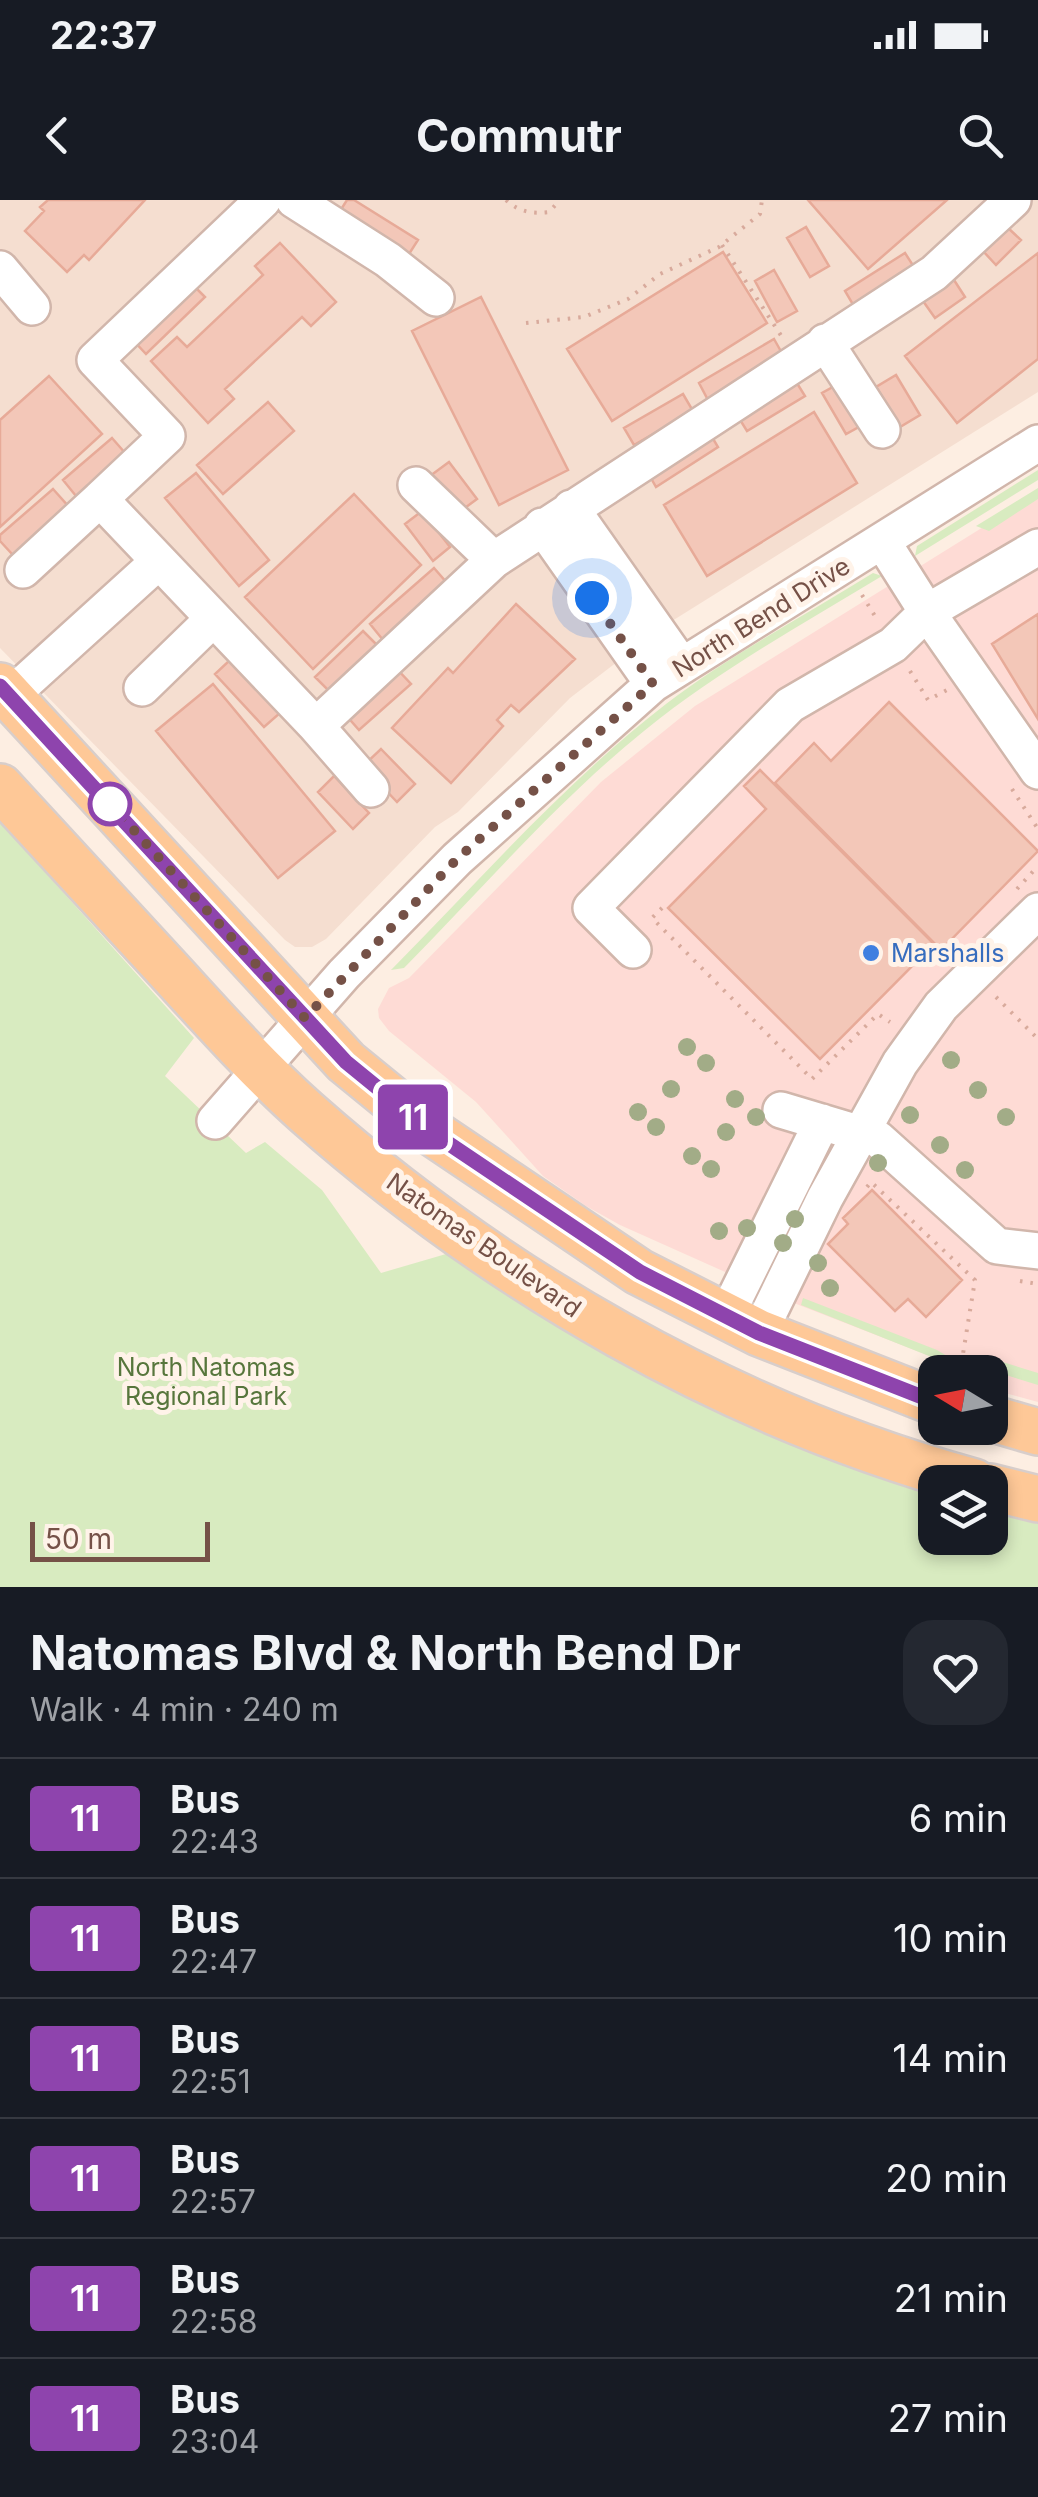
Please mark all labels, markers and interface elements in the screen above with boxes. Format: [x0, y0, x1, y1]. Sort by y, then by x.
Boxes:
text: 22:37 [50, 12, 157, 58]
icon: back [30, 108, 85, 163]
text: Commutr [416, 108, 622, 163]
icon: search [953, 108, 1008, 163]
street label: North Bend Drive [667, 550, 855, 684]
your location [567, 573, 617, 623]
unlabelled marker [89, 783, 131, 825]
place label: Marshalls [891, 938, 1004, 968]
marker: Marshalls [860, 942, 882, 964]
line badge: 11 [368, 1084, 458, 1150]
text: 11 [398, 1096, 428, 1138]
street label: Natomas Boulevard [381, 1167, 587, 1323]
park label: North Natomas Regional Park [117, 1352, 295, 1411]
north arrow [918, 1355, 1008, 1445]
map controls [918, 1355, 1008, 1555]
button: layers [918, 1465, 1008, 1555]
scale bar [30, 1517, 210, 1562]
text: 50 m [45, 1522, 112, 1556]
button: heart [903, 1620, 1008, 1725]
text: Natomas Blvd & North Bend Dr [30, 1623, 741, 1682]
text: Walk · 4 min · 240 m [30, 1690, 339, 1729]
text: Bus [170, 1776, 240, 1822]
text: 6 min [909, 1795, 1008, 1841]
text: 11 [70, 1797, 100, 1839]
text: 22:43 [170, 1822, 259, 1861]
text: Bus [170, 1896, 240, 1942]
text: 10 min [893, 1915, 1008, 1961]
text: 11 [70, 1917, 100, 1959]
text: 22:47 [170, 1942, 257, 1981]
text: Bus [170, 2016, 240, 2062]
text: 14 min [892, 2035, 1008, 2081]
text: 11 [70, 2037, 100, 2079]
text: 22:51 [170, 2062, 251, 2101]
text: Bus [170, 2136, 240, 2182]
text: 20 min [885, 2155, 1008, 2201]
text: 11 [70, 2157, 100, 2199]
text: 22:57 [170, 2182, 256, 2221]
text: Bus [170, 2256, 240, 2302]
text: 21 min [894, 2275, 1008, 2321]
text: 11 [70, 2277, 100, 2319]
text: 22:58 [170, 2302, 258, 2341]
text: Bus [170, 2376, 240, 2422]
text: 27 min [888, 2395, 1008, 2441]
text: 11 [70, 2397, 100, 2439]
text: 23:04 [170, 2422, 259, 2461]

